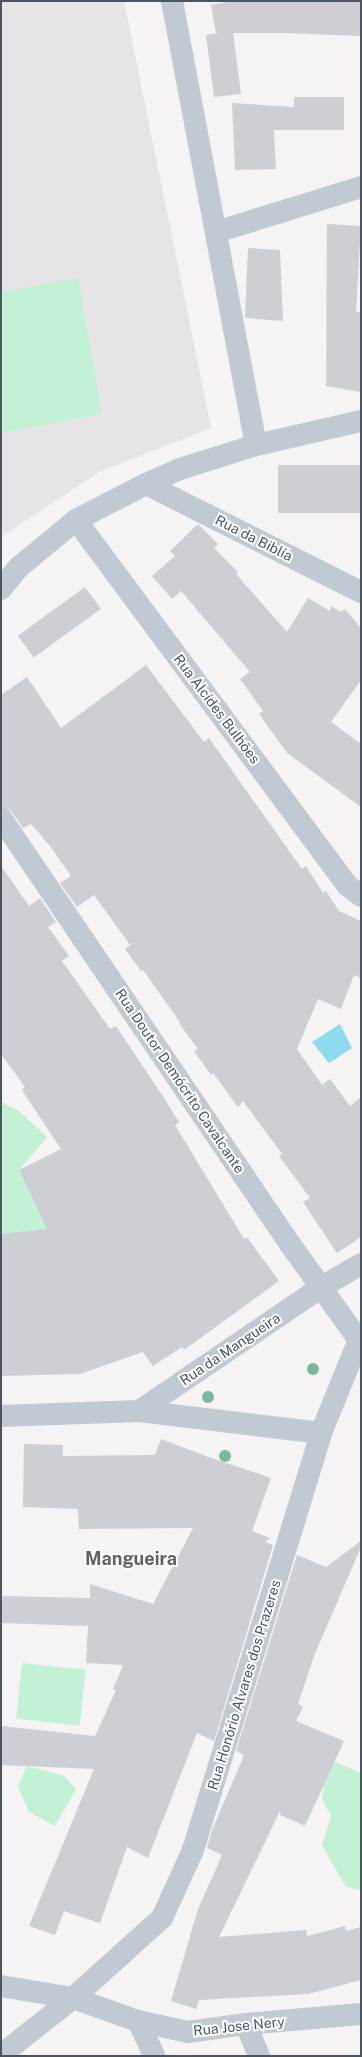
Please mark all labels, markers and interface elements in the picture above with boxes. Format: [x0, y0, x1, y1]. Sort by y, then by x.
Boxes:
street label: Rua da Biblía [212, 511, 296, 565]
street label: Rua Alcídes Bulhões [170, 651, 264, 767]
street label: Rua Doutor Demócrito Cavalcante [112, 986, 248, 1176]
street label: Rua da Mangueira [177, 1309, 283, 1389]
district label: Mangueira [85, 1548, 177, 1570]
street label: Rua Honório Alvares dos Prazeres [204, 1578, 284, 1792]
street label: Rua Jose Nery [192, 2013, 286, 2039]

